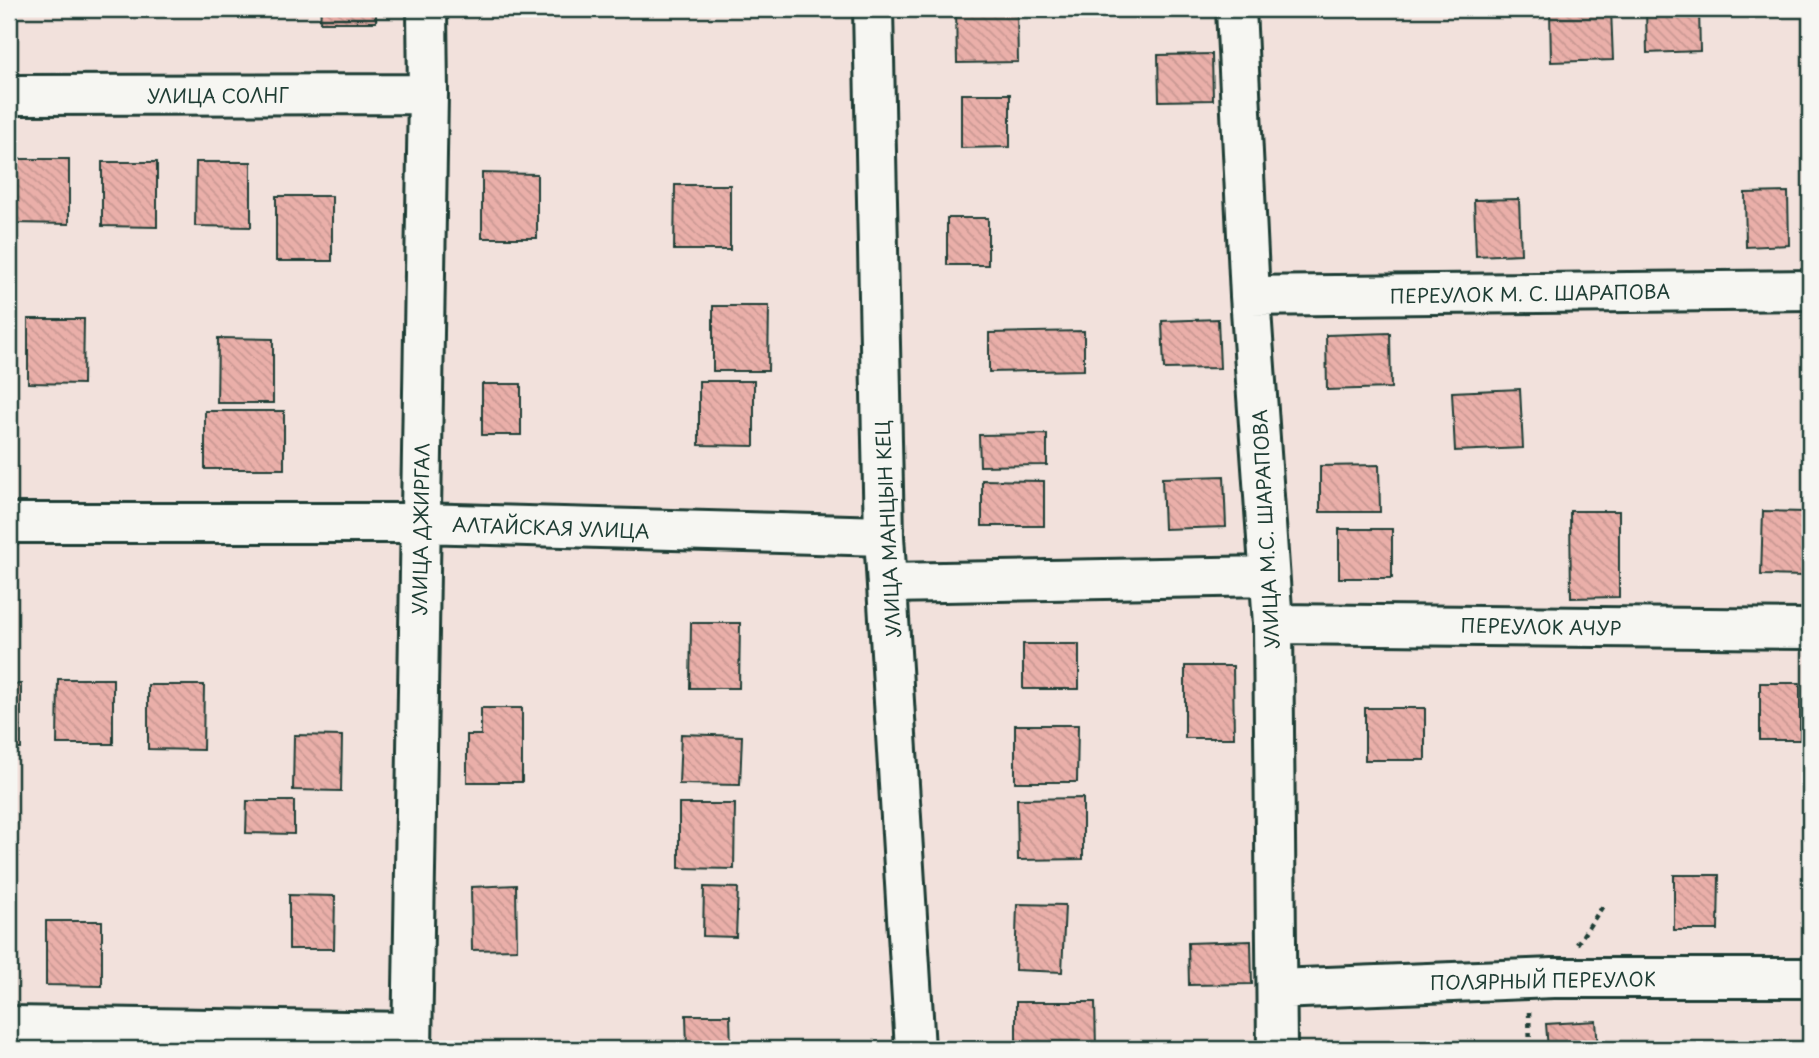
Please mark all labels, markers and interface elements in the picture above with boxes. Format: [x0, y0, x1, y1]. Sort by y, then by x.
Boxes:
street label: УЛИЦА СОЛНГ [147, 81, 289, 109]
street label: ПЕРЕУЛОК М. С. ШАРАПОВА [1390, 277, 1671, 309]
street label: УЛИЦА М.С. ШАРАПОВА [1245, 408, 1285, 649]
street label: УЛИЦА МАНЦЫН КЕЦ [867, 420, 907, 638]
street label: УЛИЦА ДЖИРГАЛ [404, 442, 436, 615]
street label: АЛТАЙСКАЯ УЛИЦА [452, 510, 650, 544]
street label: ПЕРЕУЛОК АЧУР [1460, 611, 1622, 641]
street label: ПОЛЯРНЫЙ ПЕРЕУЛОК [1430, 964, 1656, 996]

